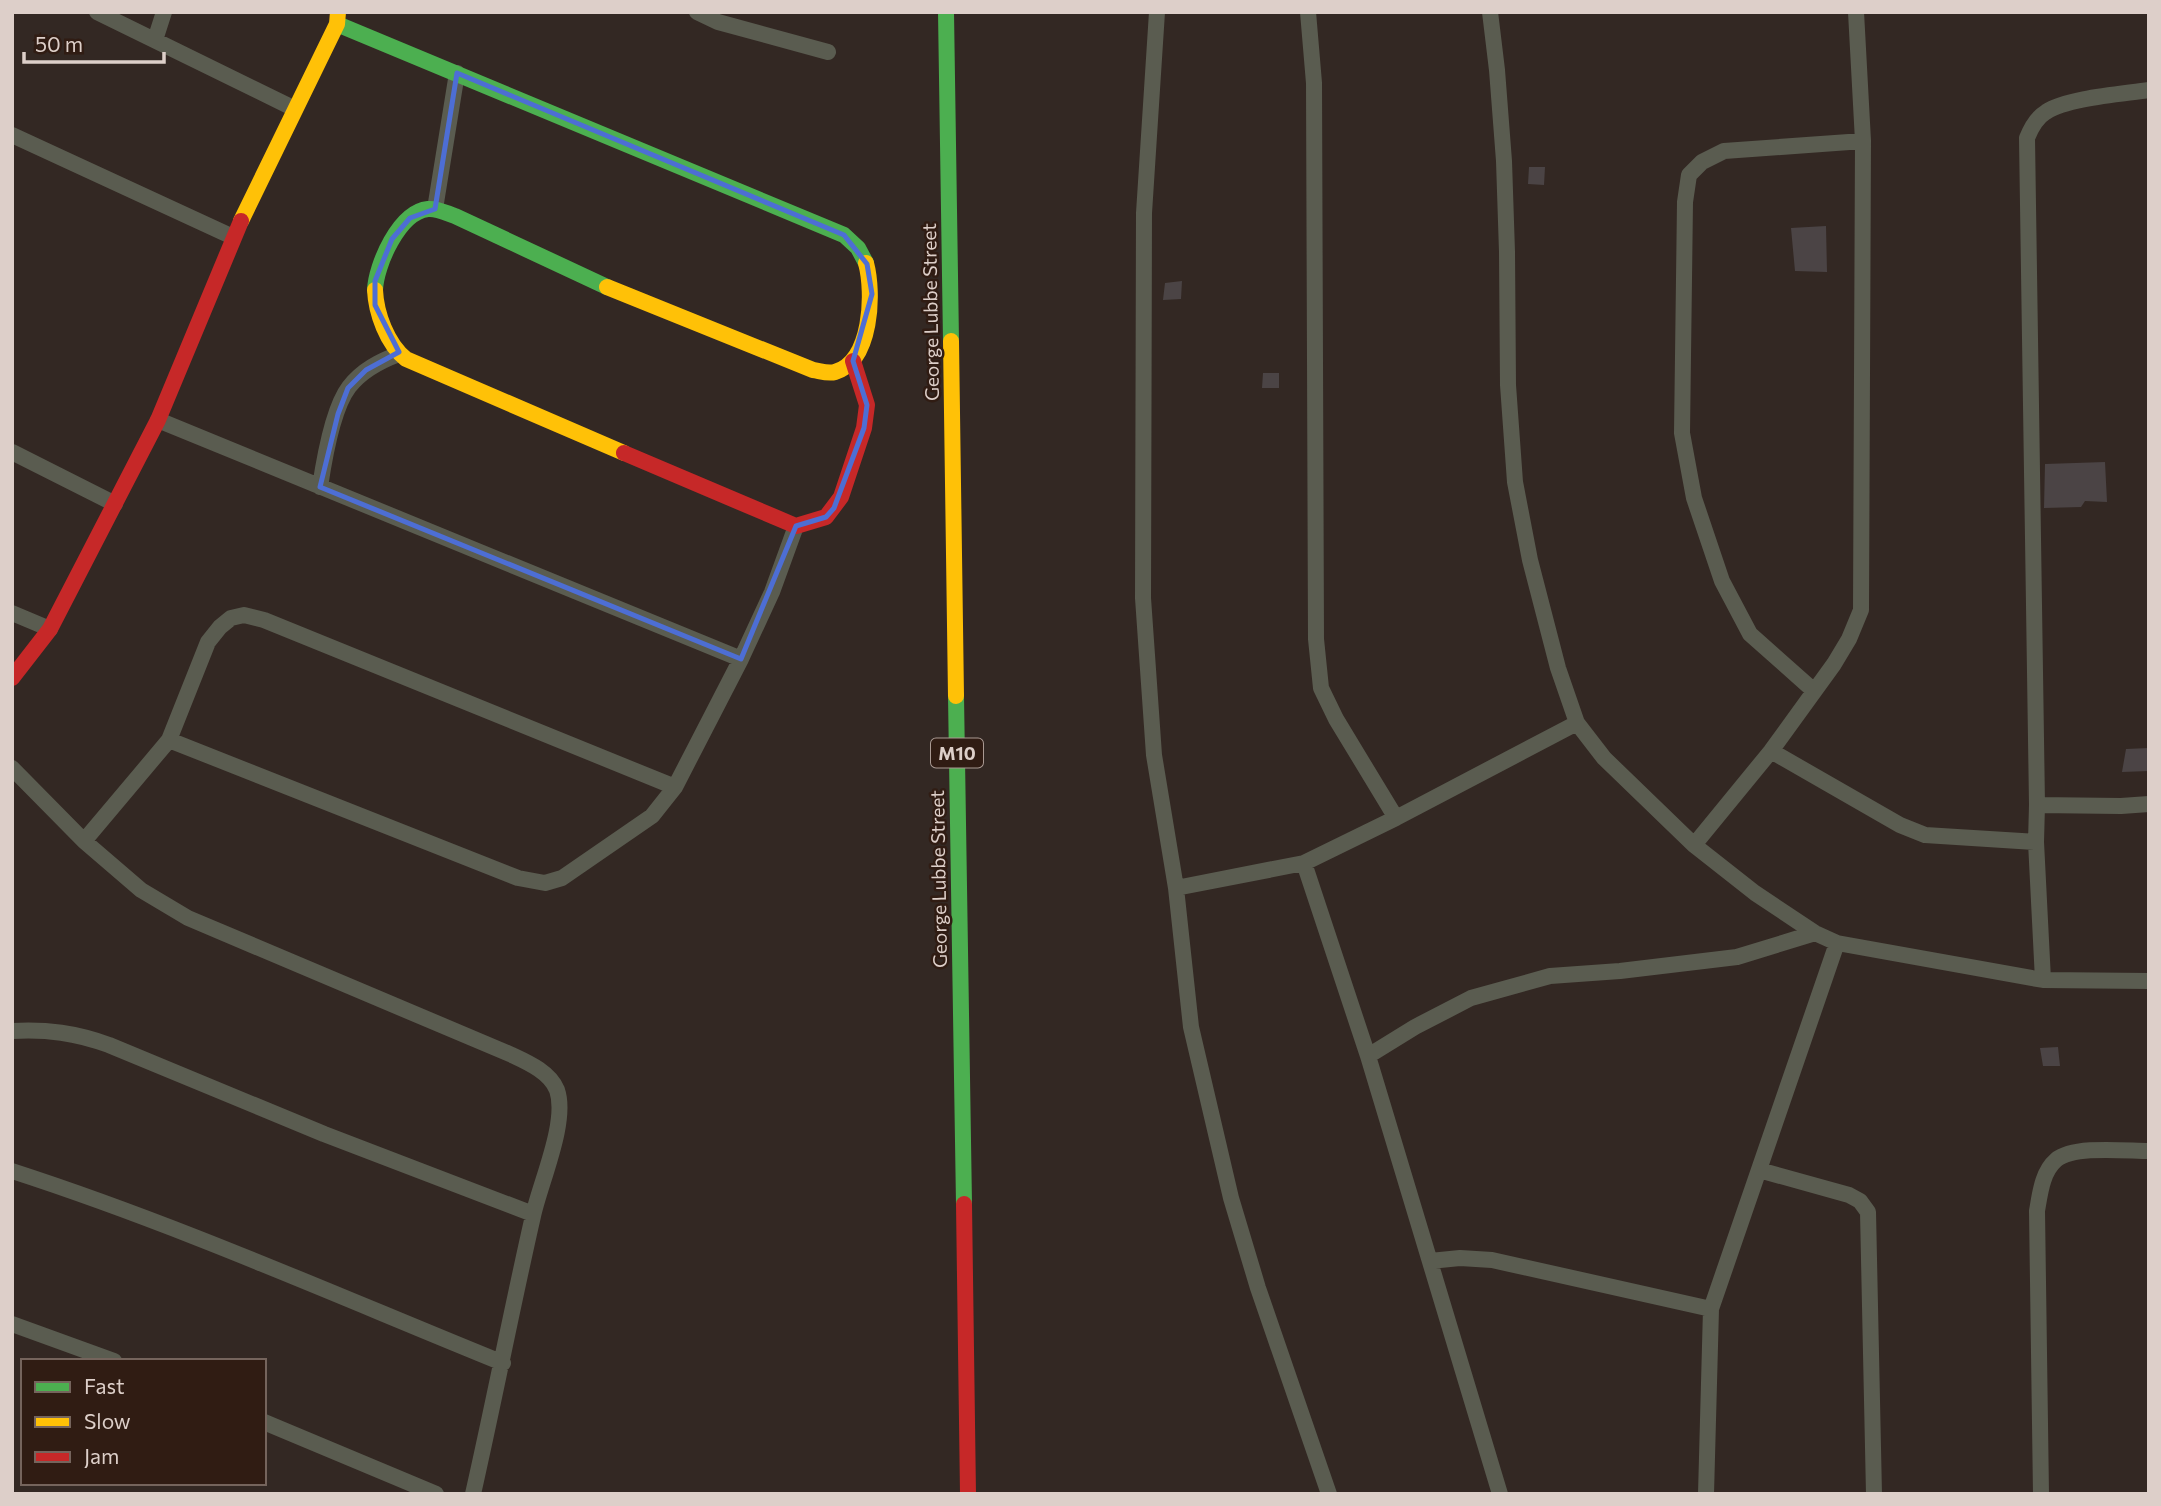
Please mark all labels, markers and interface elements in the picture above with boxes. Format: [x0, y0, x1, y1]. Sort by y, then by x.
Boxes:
scale bar [24, 21, 164, 65]
text: 50 m [35, 31, 83, 56]
street label: George Lubbe Street [917, 223, 943, 401]
road number: M10 [931, 738, 983, 768]
street label: George Lubbe Street [925, 790, 951, 968]
legend [21, 1359, 266, 1485]
text: Fast [84, 1373, 125, 1398]
text: Slow [84, 1408, 131, 1433]
text: Jam [84, 1443, 119, 1468]

